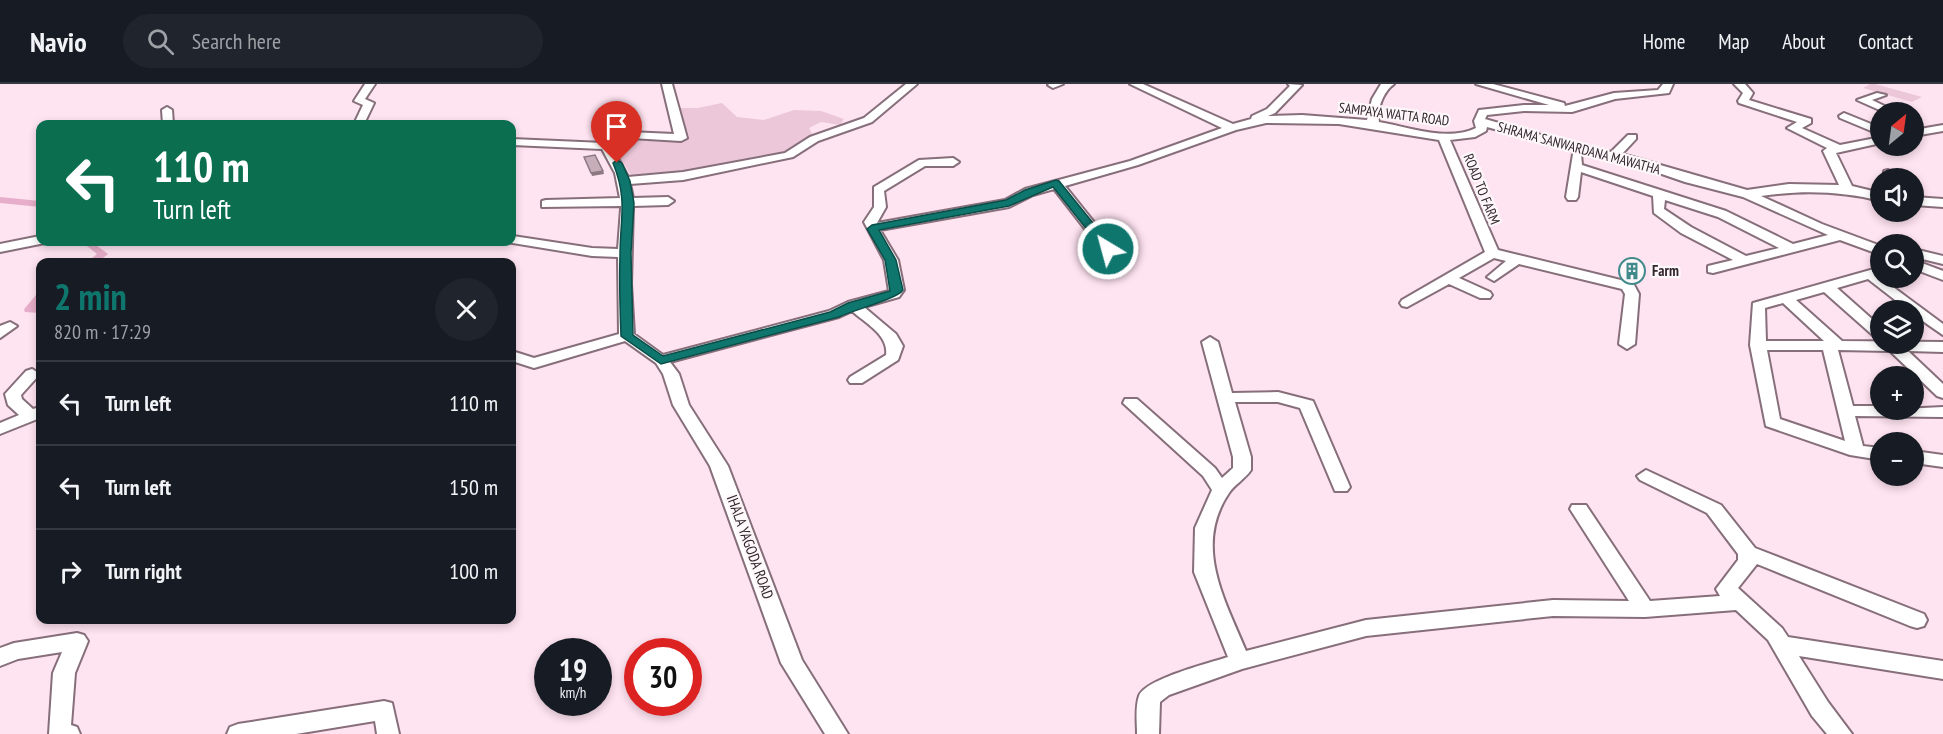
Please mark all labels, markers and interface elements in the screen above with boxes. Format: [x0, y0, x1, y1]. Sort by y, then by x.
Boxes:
search box [123, 14, 543, 68]
text: Navio [30, 23, 87, 60]
icon: search [144, 25, 177, 58]
text: Search here [192, 27, 281, 55]
text: Home [1643, 28, 1685, 55]
text: Map [1718, 28, 1749, 55]
text: About [1782, 28, 1825, 55]
text: Contact [1858, 28, 1913, 55]
street label: SAMPAYA WATTA ROAD [1338, 98, 1450, 130]
pin [591, 101, 642, 163]
north arrow [1870, 102, 1924, 156]
map controls [1870, 102, 1924, 486]
icon: arrive [600, 110, 633, 143]
street label: SHRAMA SANWARDANA MAWATHA [1496, 118, 1663, 179]
text: 110 m [153, 139, 250, 194]
icon: left [54, 144, 132, 222]
street label: ROAD TO FARM [1460, 151, 1504, 227]
button: sound [1870, 168, 1924, 222]
text: Turn left [153, 192, 231, 226]
position arrow [1076, 217, 1140, 281]
button: search [1870, 234, 1924, 288]
building icon: Farm [1617, 256, 1647, 286]
place label: Farm [1652, 261, 1679, 280]
text: 2 min [54, 273, 127, 320]
button: close [435, 278, 498, 341]
button: layers [1870, 300, 1924, 354]
text: 820 m · 17:29 [54, 319, 151, 345]
button: + [1870, 366, 1924, 420]
icon: left [54, 387, 87, 420]
text: Turn left [105, 389, 171, 417]
text: 110 m [449, 389, 498, 417]
button: − [1870, 432, 1924, 486]
icon: left [54, 471, 87, 504]
text: Turn left [105, 473, 171, 501]
text: 150 m [449, 473, 498, 501]
street label: IHALA YAGODA ROAD [723, 492, 778, 602]
icon: right [54, 555, 87, 588]
text: Turn right [105, 557, 182, 585]
text: 100 m [449, 557, 498, 585]
speed limit sign: 30 [624, 638, 702, 716]
text: 19 [559, 650, 587, 689]
text: km/h [560, 683, 586, 702]

